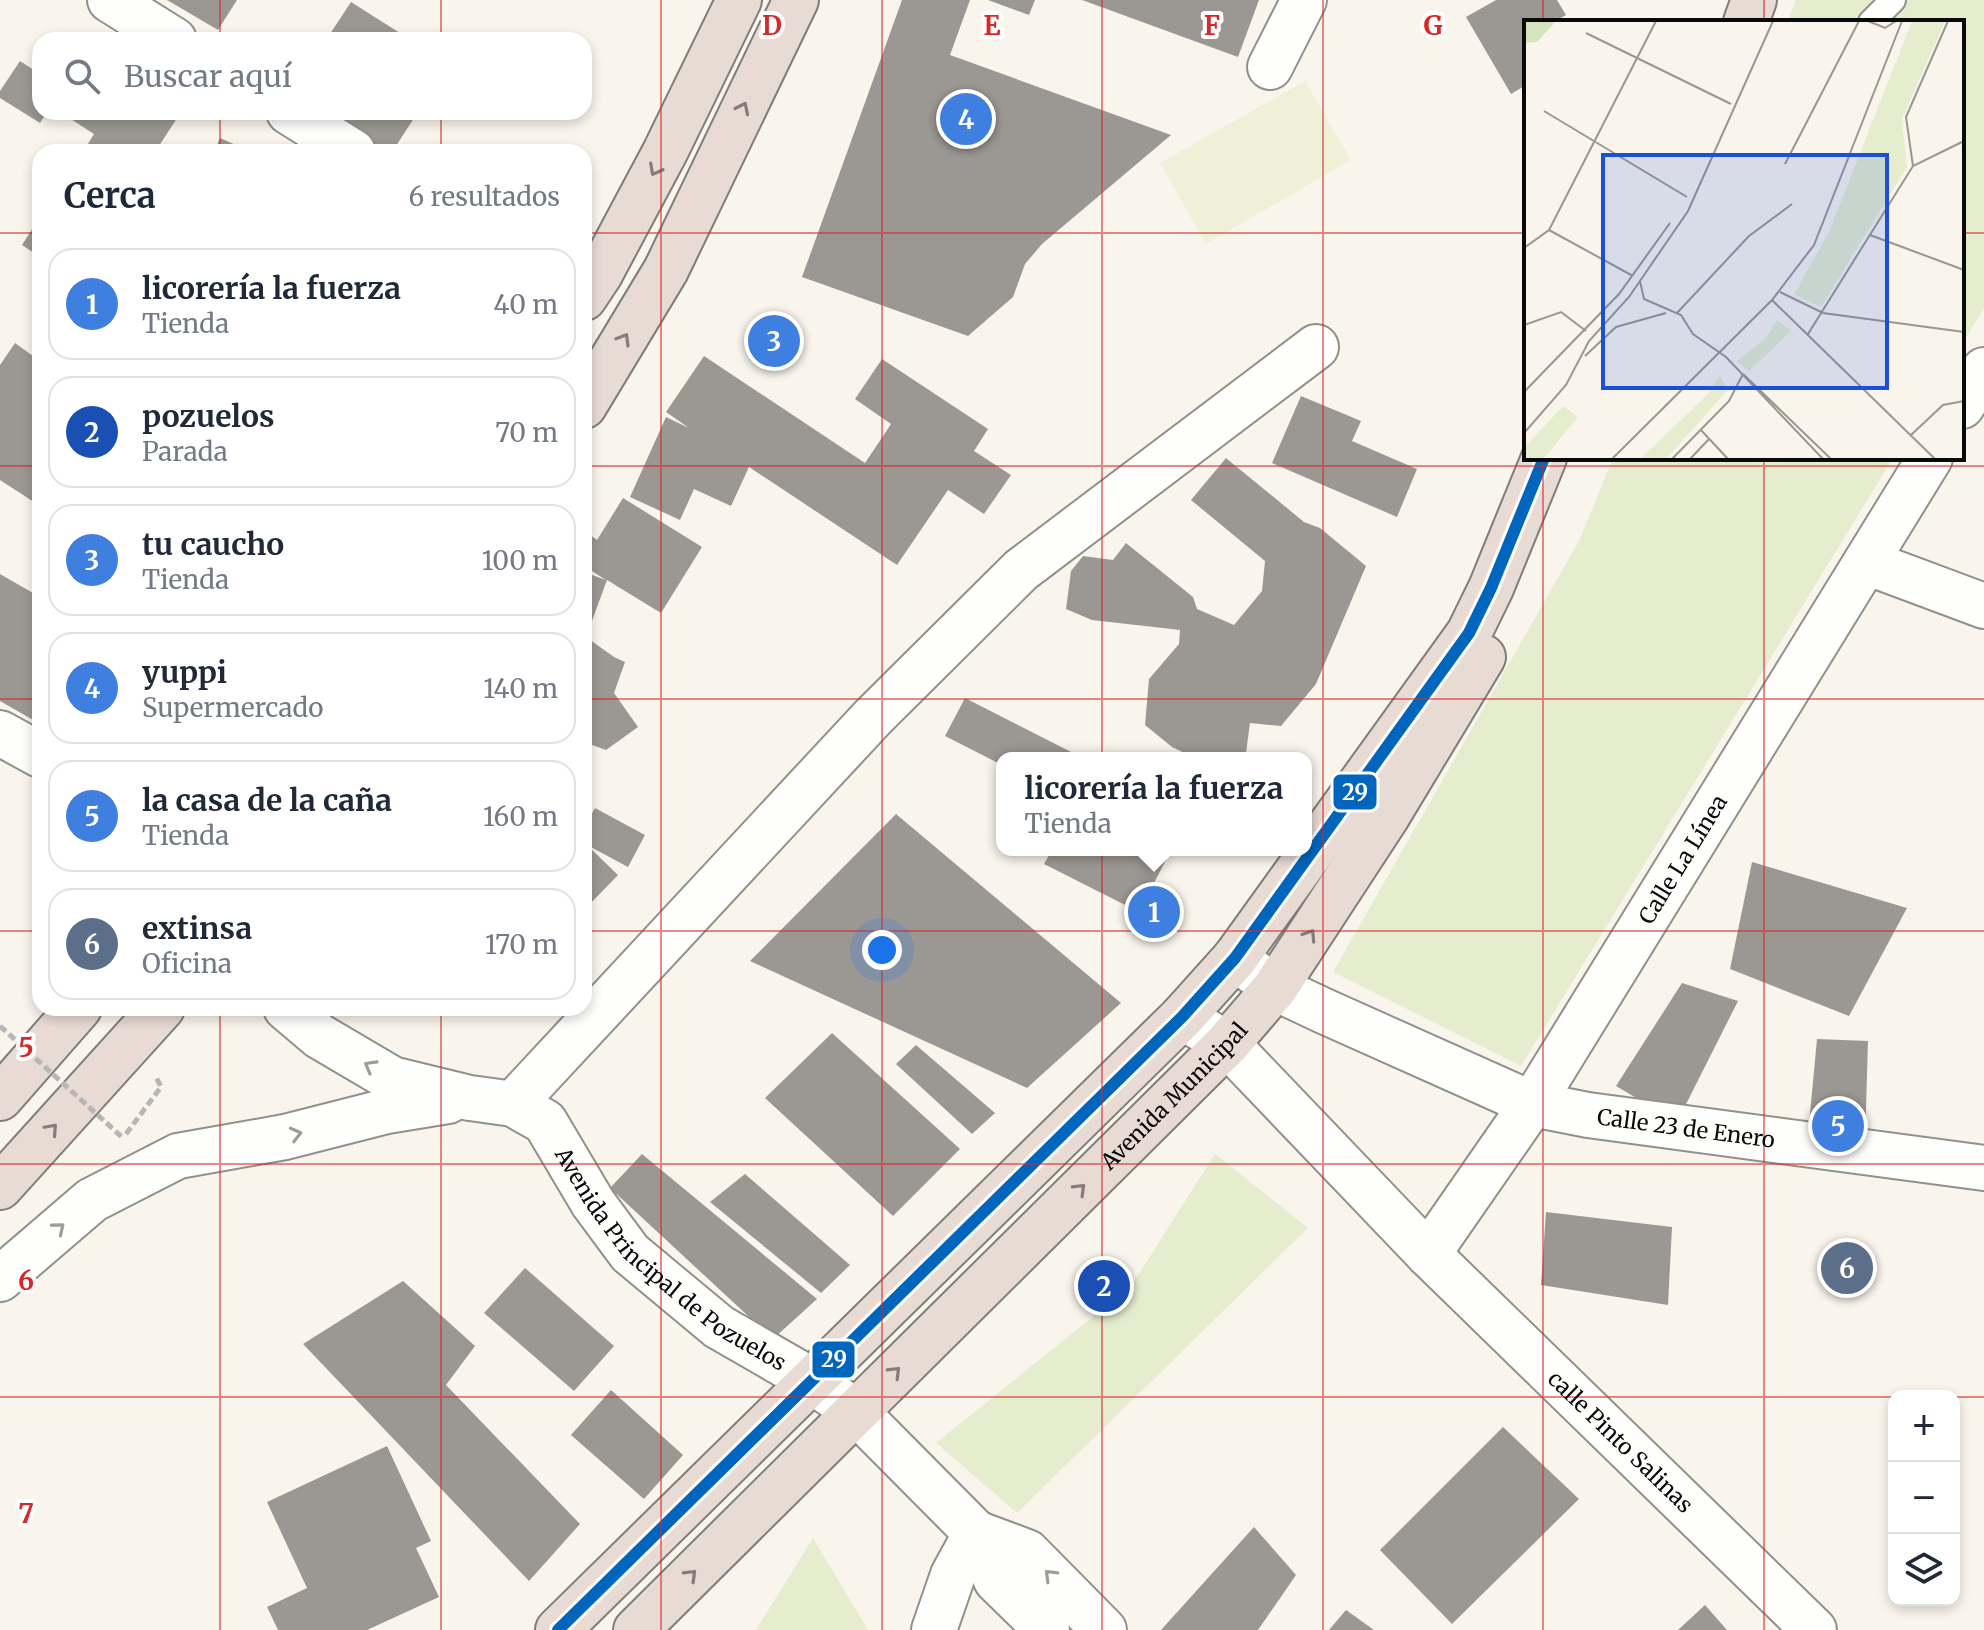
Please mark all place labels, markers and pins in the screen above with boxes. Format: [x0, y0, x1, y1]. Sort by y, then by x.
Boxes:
pin: 4 [940, 89, 992, 149]
pin: 3 [748, 311, 800, 371]
pin: 1 [1128, 882, 1180, 942]
pin: 5 [1812, 1096, 1864, 1156]
pin: 6 [1821, 1238, 1873, 1298]
pin: 2 [1078, 1256, 1130, 1316]

